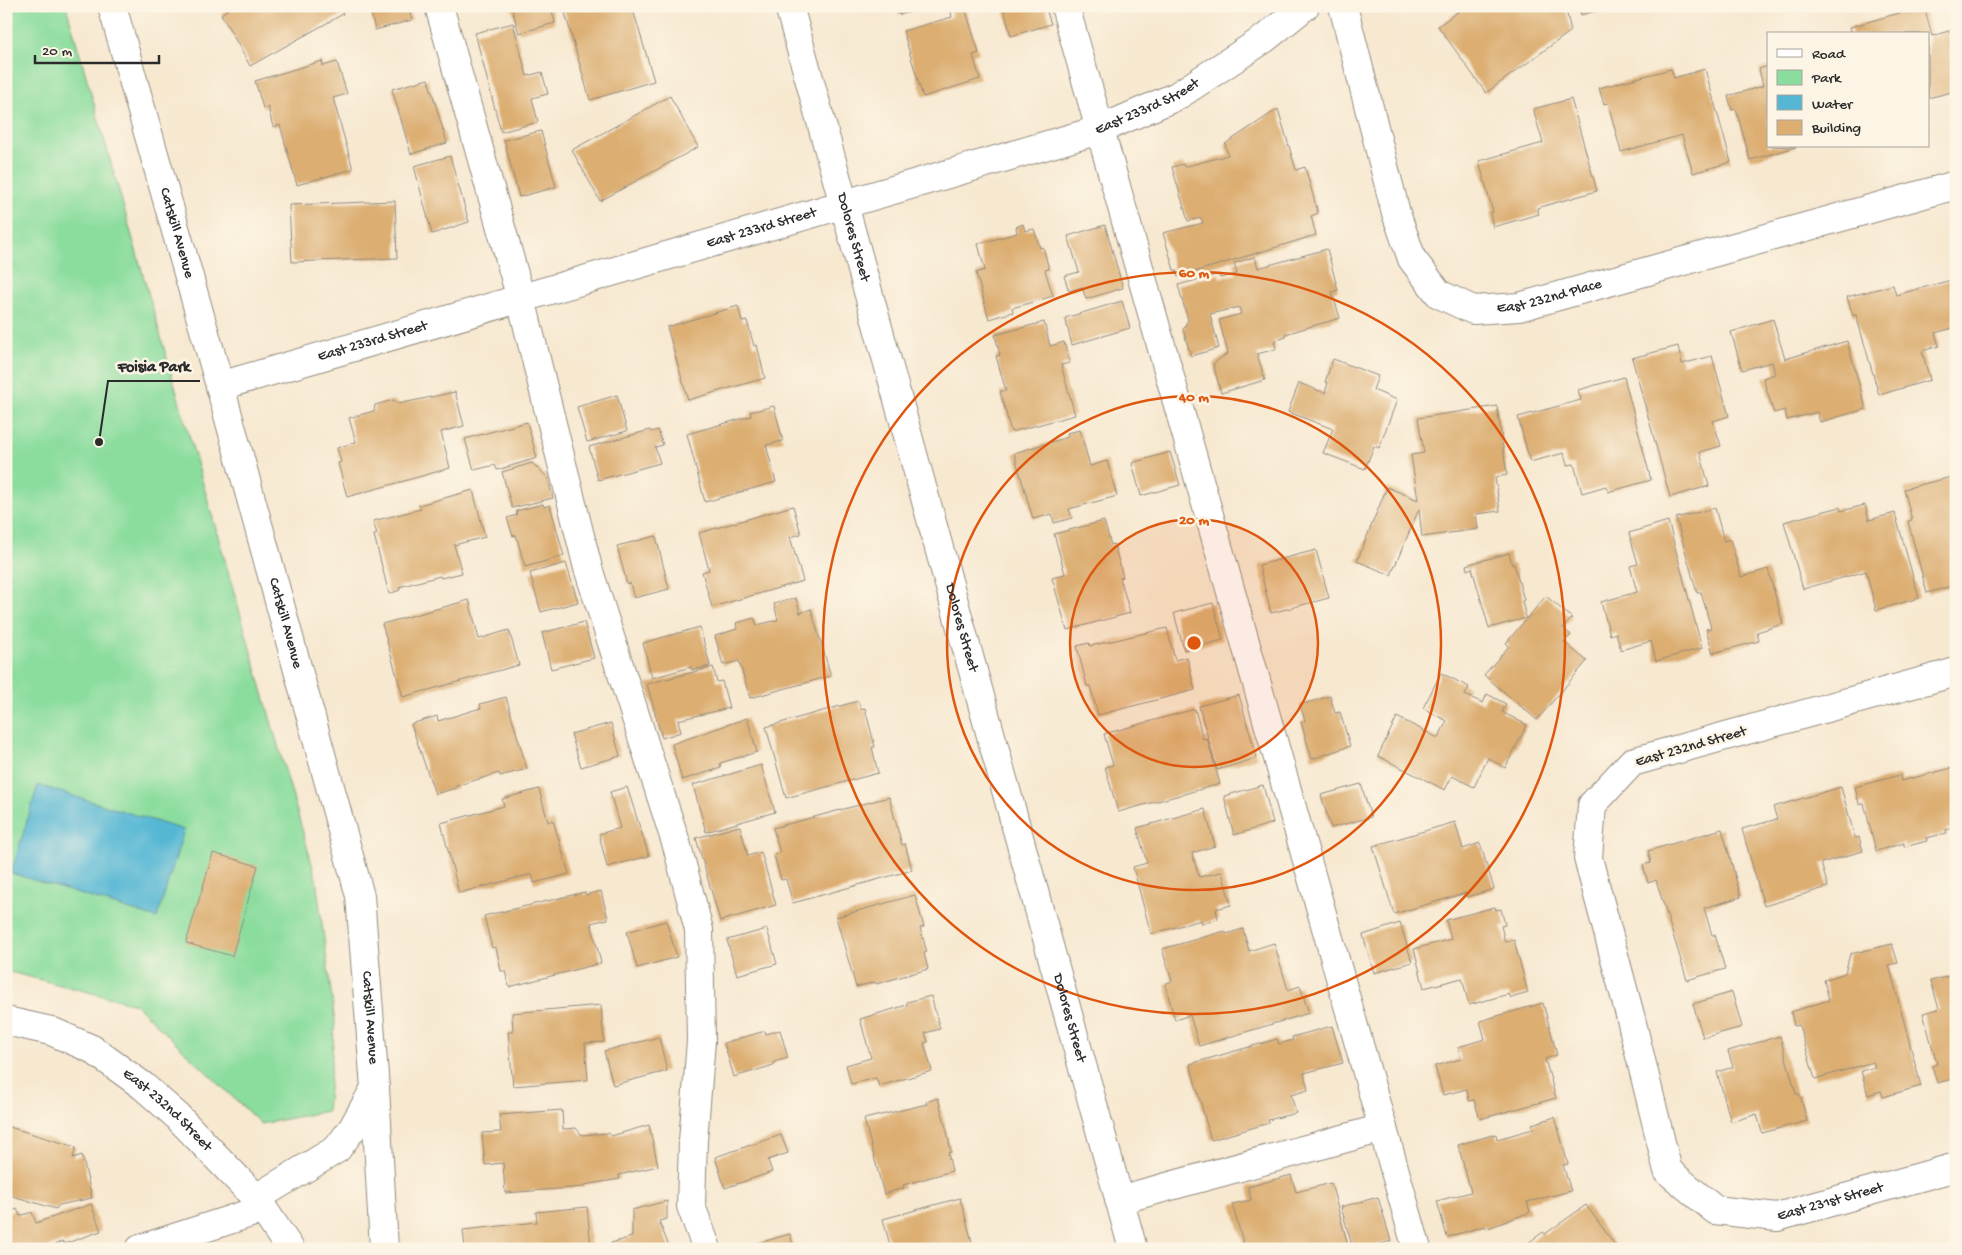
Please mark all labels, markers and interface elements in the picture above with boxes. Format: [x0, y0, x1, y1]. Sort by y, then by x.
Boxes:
scale bar [35, 32, 159, 64]
legend [1767, 32, 1930, 148]
text: 20 m [42, 43, 72, 61]
text: Road [1812, 46, 1846, 64]
text: Park [1811, 70, 1842, 88]
street label: East 233rd Street [1092, 74, 1205, 140]
text: Water [1812, 96, 1854, 114]
text: Building [1811, 120, 1861, 138]
street label: Catskill Avenue [155, 186, 198, 281]
street label: Dolores Street [832, 190, 874, 285]
street label: East 233rd Street [704, 203, 820, 253]
text: 60 m [1179, 265, 1210, 283]
street label: East 232nd Place [1496, 275, 1604, 317]
street label: East 233rd Street [316, 316, 431, 366]
callout: Foisia Park [108, 350, 200, 381]
text: Foisia Park [117, 359, 192, 378]
text: 40 m [1178, 389, 1209, 407]
text: 20 m [1179, 512, 1209, 530]
street label: Catskill Avenue [264, 576, 306, 671]
street label: Dolores Street [940, 580, 982, 676]
centre of rings [1185, 634, 1203, 652]
street label: East 232nd Street [1633, 722, 1750, 771]
street label: Catskill Avenue [357, 970, 382, 1065]
street label: Dolores Street [1048, 971, 1090, 1066]
street label: East 232nd Street [119, 1065, 217, 1157]
street label: East 231st Street [1775, 1178, 1887, 1226]

